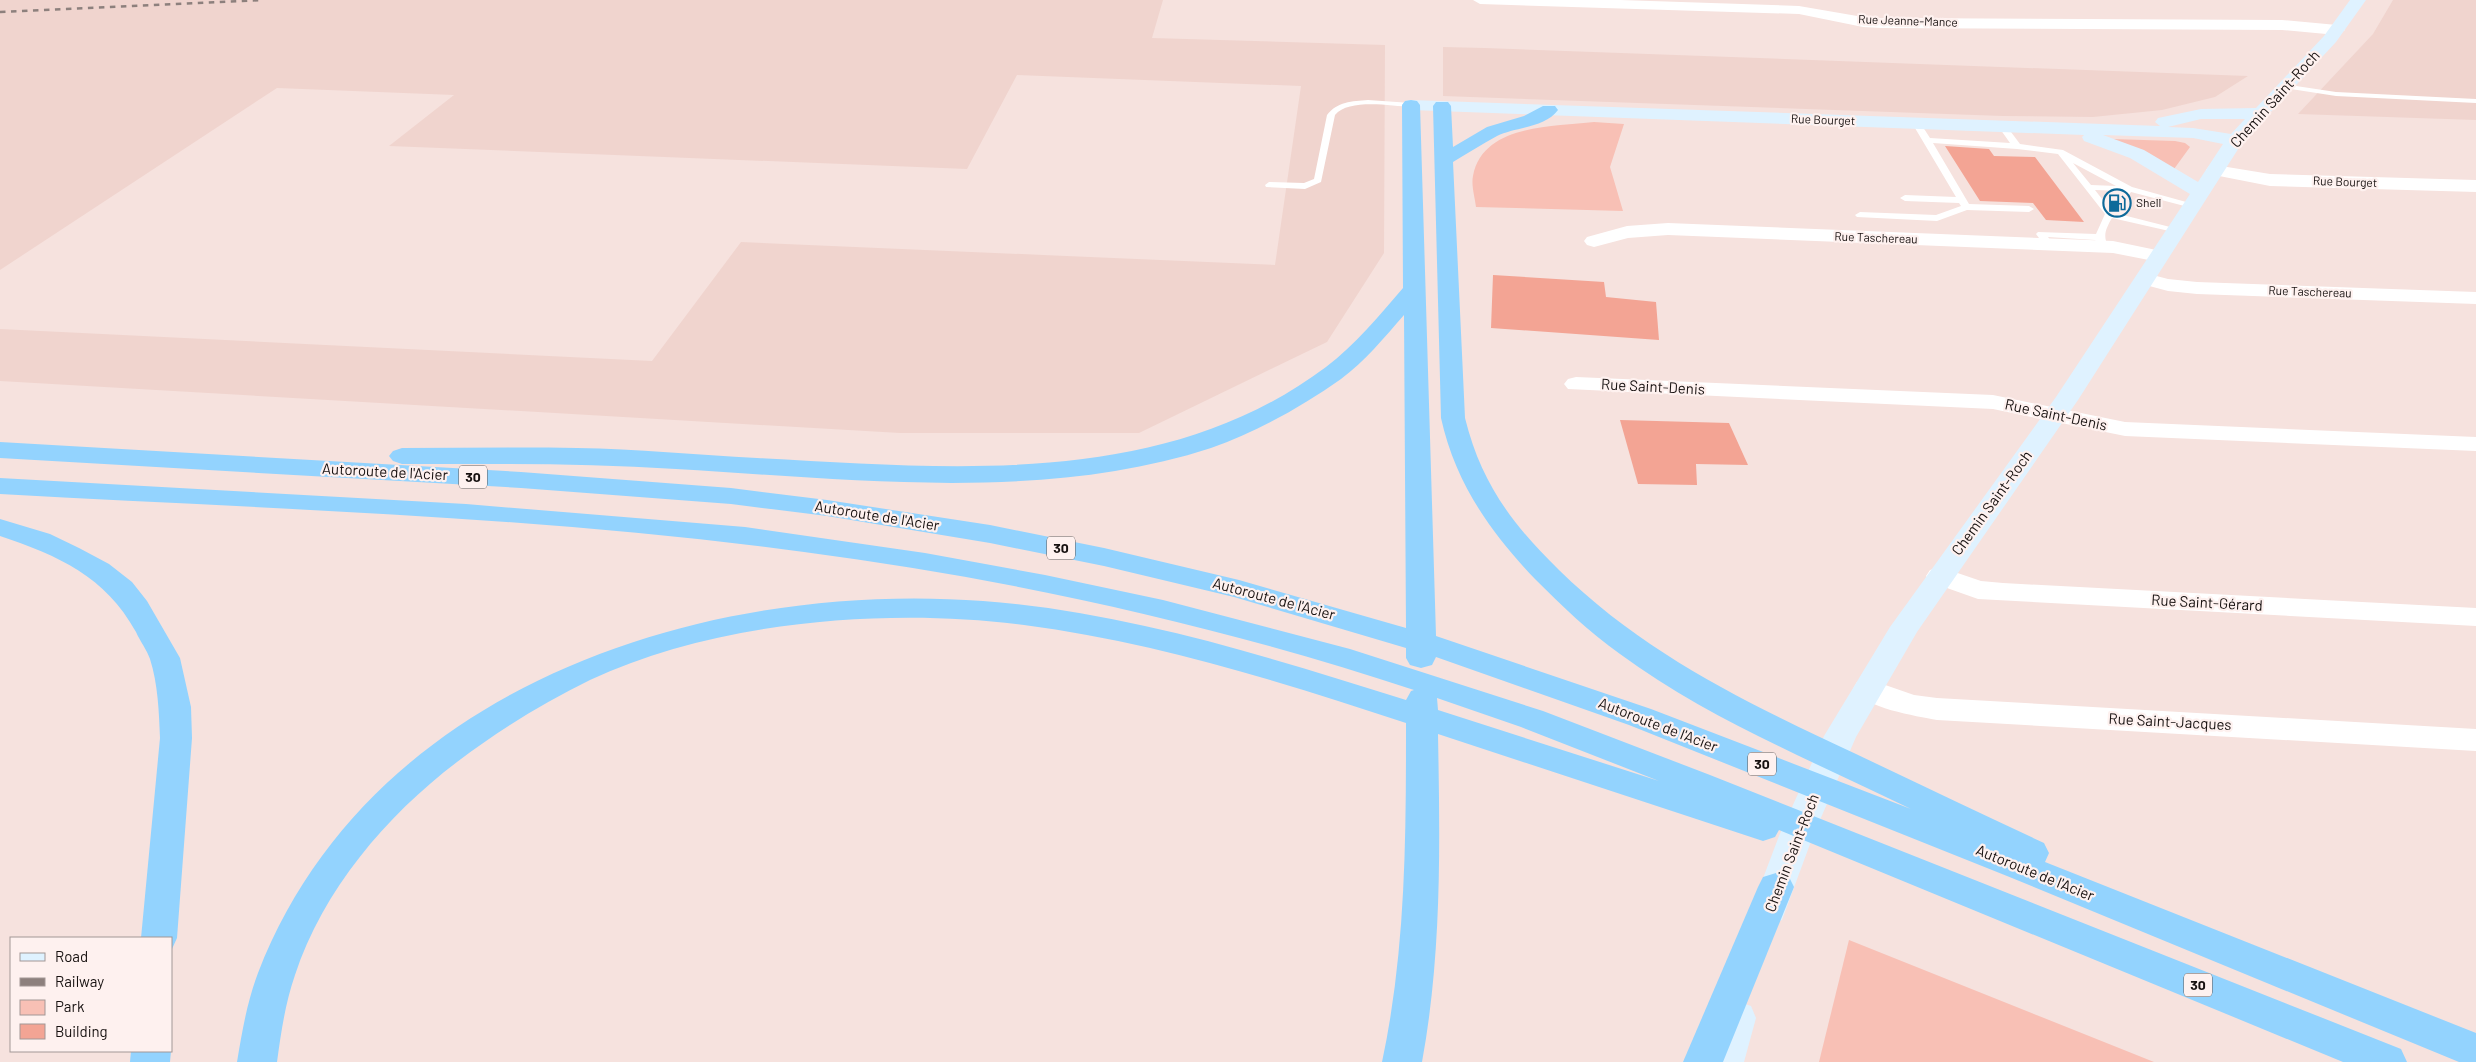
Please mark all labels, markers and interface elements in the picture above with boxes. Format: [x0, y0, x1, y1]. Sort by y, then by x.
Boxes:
street label: Rue Jeanne-Mance [1858, 11, 1958, 29]
street label: Chemin Saint-Roch [2226, 46, 2323, 151]
street label: Rue Bourget [1791, 111, 1855, 127]
street label: Rue Bourget [2313, 173, 2377, 189]
fuel station icon: Shell [2102, 188, 2132, 218]
place label: Shell [2136, 195, 2161, 209]
street label: Rue Taschereau [1834, 229, 1918, 245]
street label: Rue Taschereau [2268, 283, 2352, 299]
street label: Rue Saint-Denis [1601, 374, 1705, 398]
street label: Rue Saint-Denis [2003, 394, 2109, 434]
street label: Chemin Saint-Roch [1947, 447, 2035, 558]
street label: Autoroute de l'Acier [322, 459, 449, 483]
road number: 30 [459, 466, 487, 488]
street label: Autoroute de l'Acier [813, 496, 941, 534]
road number: 30 [1047, 536, 1075, 560]
street label: Autoroute de l'Acier [1211, 573, 1338, 623]
street label: Rue Saint-Gérard [2151, 590, 2263, 614]
street label: Autoroute de l'Acier [1596, 693, 1721, 755]
street label: Rue Saint-Jacques [2108, 709, 2232, 733]
road number: 30 [1748, 752, 1776, 776]
street label: Chemin Saint-Roch [1760, 791, 1822, 914]
street label: Autoroute de l'Acier [1974, 840, 2098, 904]
legend [10, 937, 172, 1052]
text: Road [55, 947, 88, 965]
text: Railway [55, 972, 104, 990]
road number: 30 [2184, 974, 2212, 996]
text: Park [55, 997, 85, 1015]
text: Building [55, 1022, 108, 1040]

